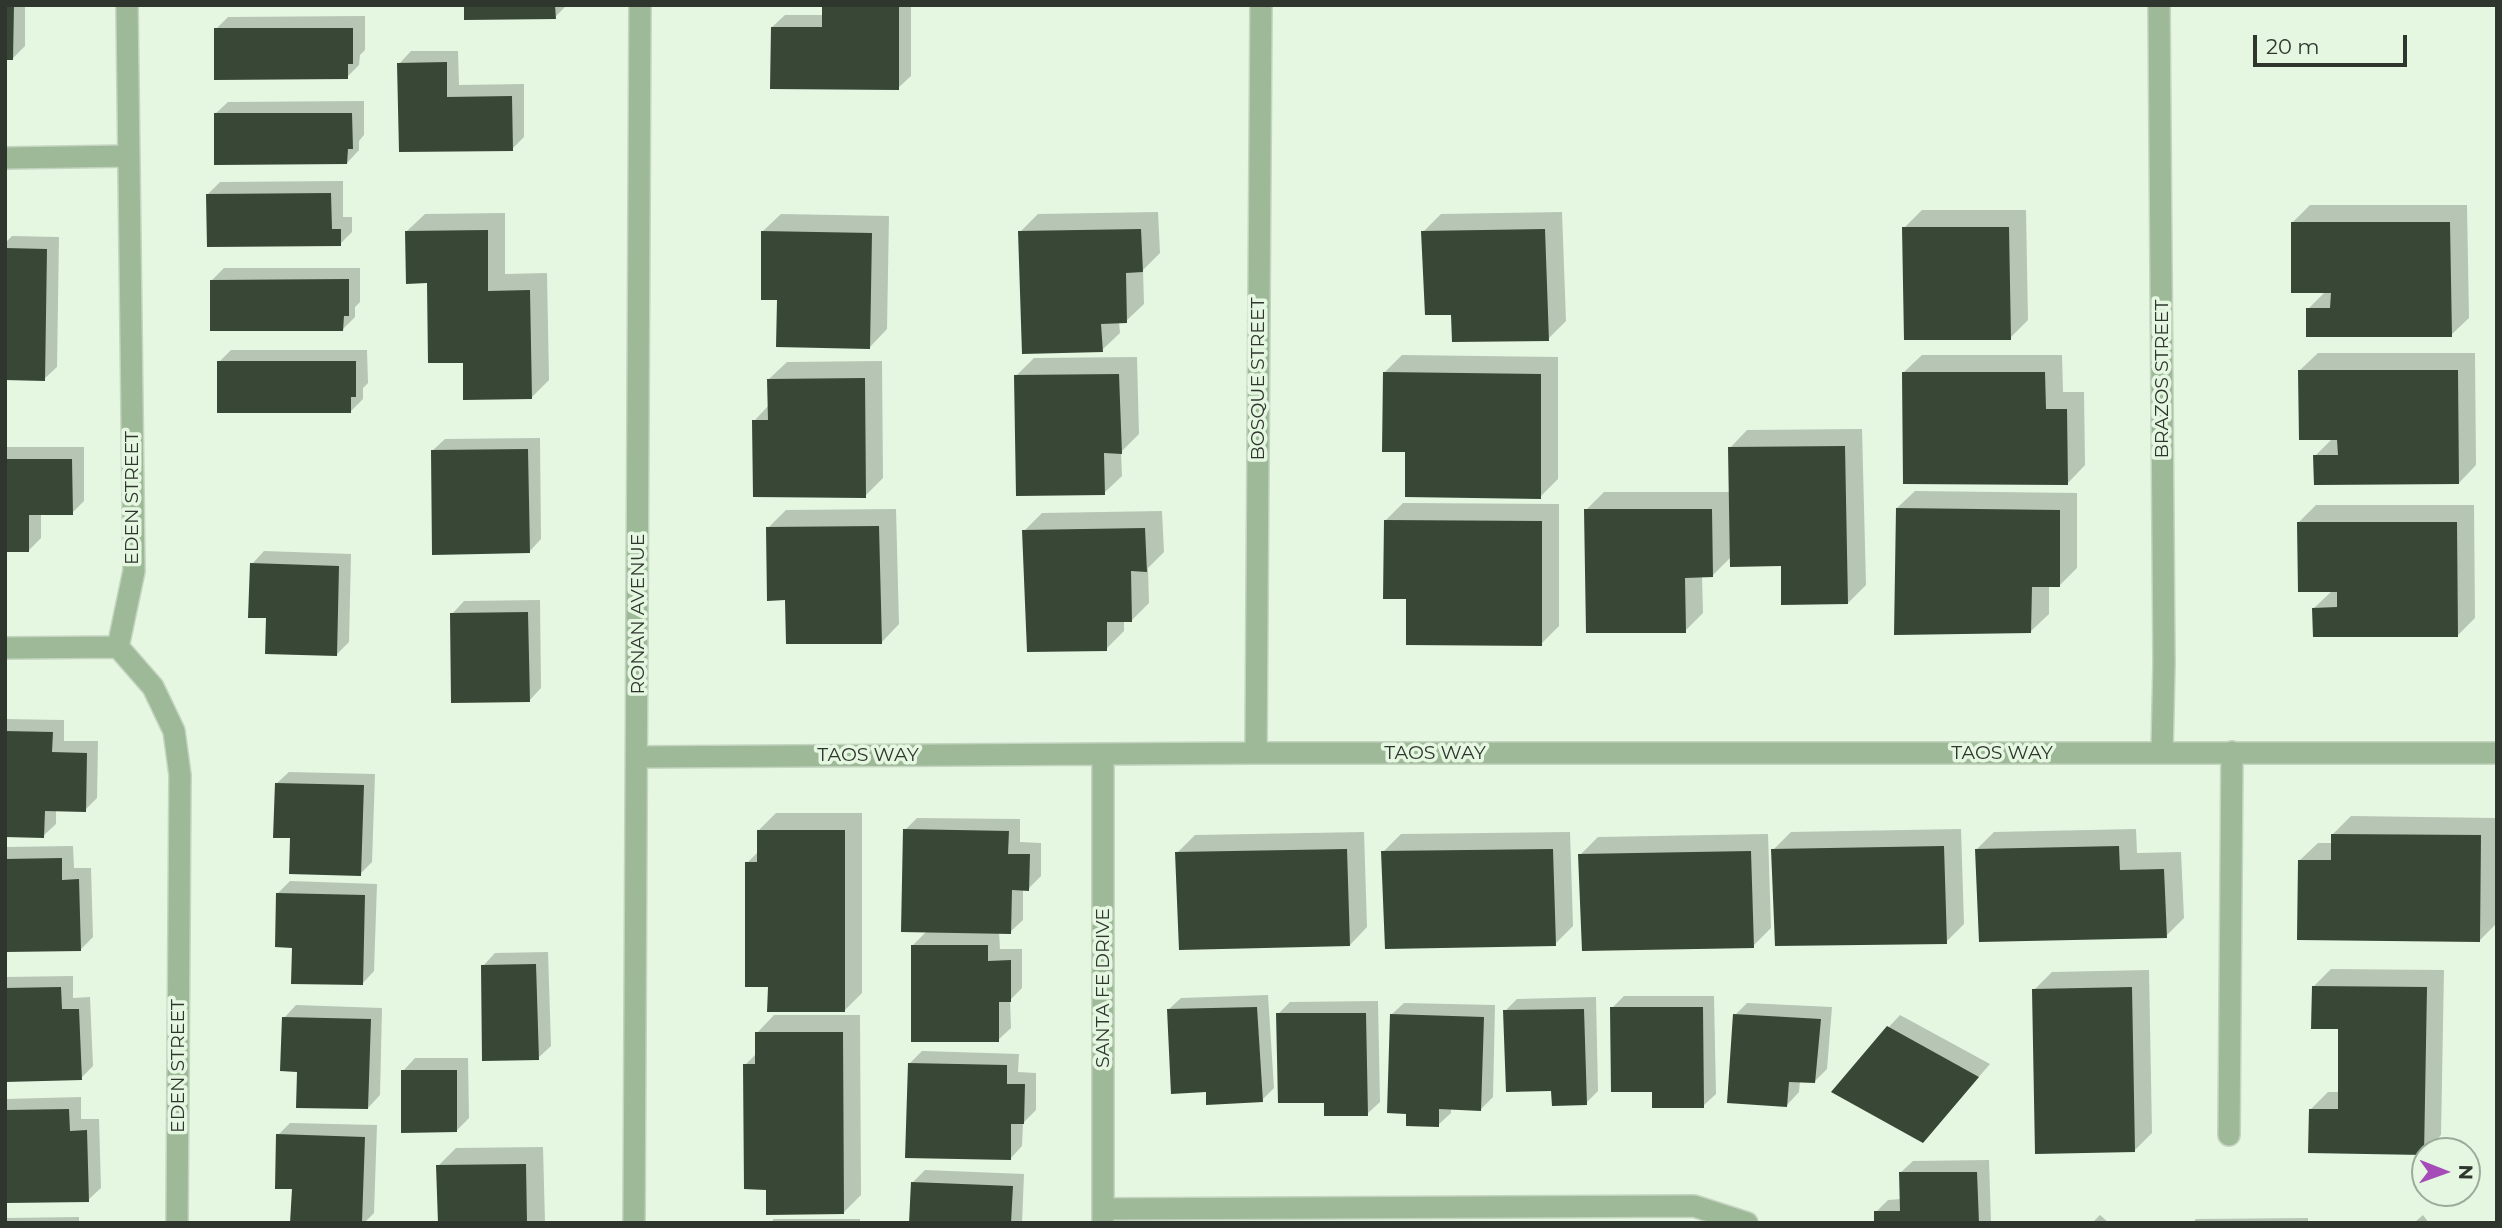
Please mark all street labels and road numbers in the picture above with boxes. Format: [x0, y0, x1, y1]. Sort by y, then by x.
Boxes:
street label: BOSQUE STREET [1247, 297, 1269, 461]
street label: BRAZOS STREET [2151, 300, 2173, 458]
street label: EDEN STREET [121, 431, 143, 565]
street label: RONAN AVENUE [627, 533, 649, 695]
street label: TAOS WAY [1384, 742, 1486, 764]
street label: TAOS WAY [1951, 742, 2053, 764]
street label: TAOS WAY [817, 744, 919, 766]
street label: SANTA FE DRIVE [1092, 908, 1114, 1068]
street label: EDEN STREET [167, 999, 189, 1133]

